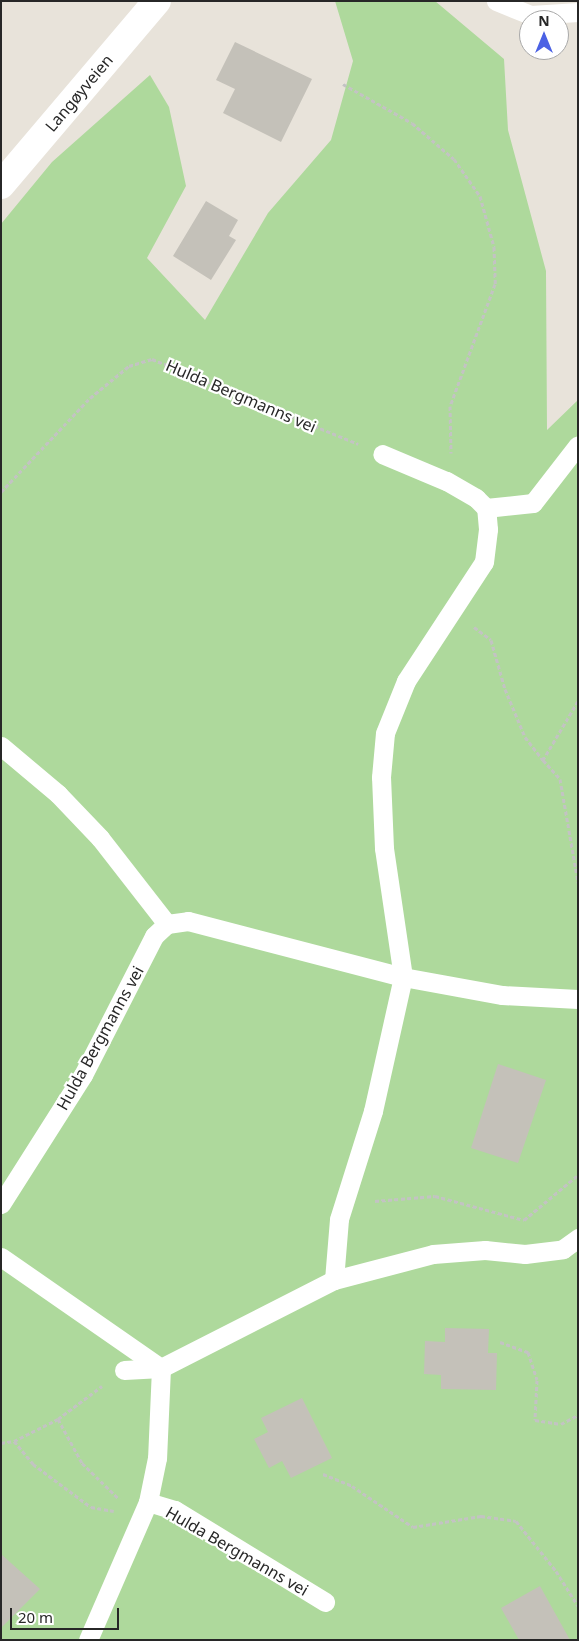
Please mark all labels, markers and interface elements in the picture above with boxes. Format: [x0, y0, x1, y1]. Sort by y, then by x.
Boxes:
north arrow [519, 10, 569, 60]
text: N [538, 11, 550, 30]
street label: Langøyveien [41, 51, 117, 135]
street label: Hulda Bergmanns vei [163, 356, 319, 436]
street label: Hulda Bergmanns vei [52, 963, 148, 1113]
street label: Hulda Bergmanns vei [162, 1502, 312, 1600]
scale bar [12, 1598, 121, 1630]
text: 20 m [18, 1607, 53, 1627]

